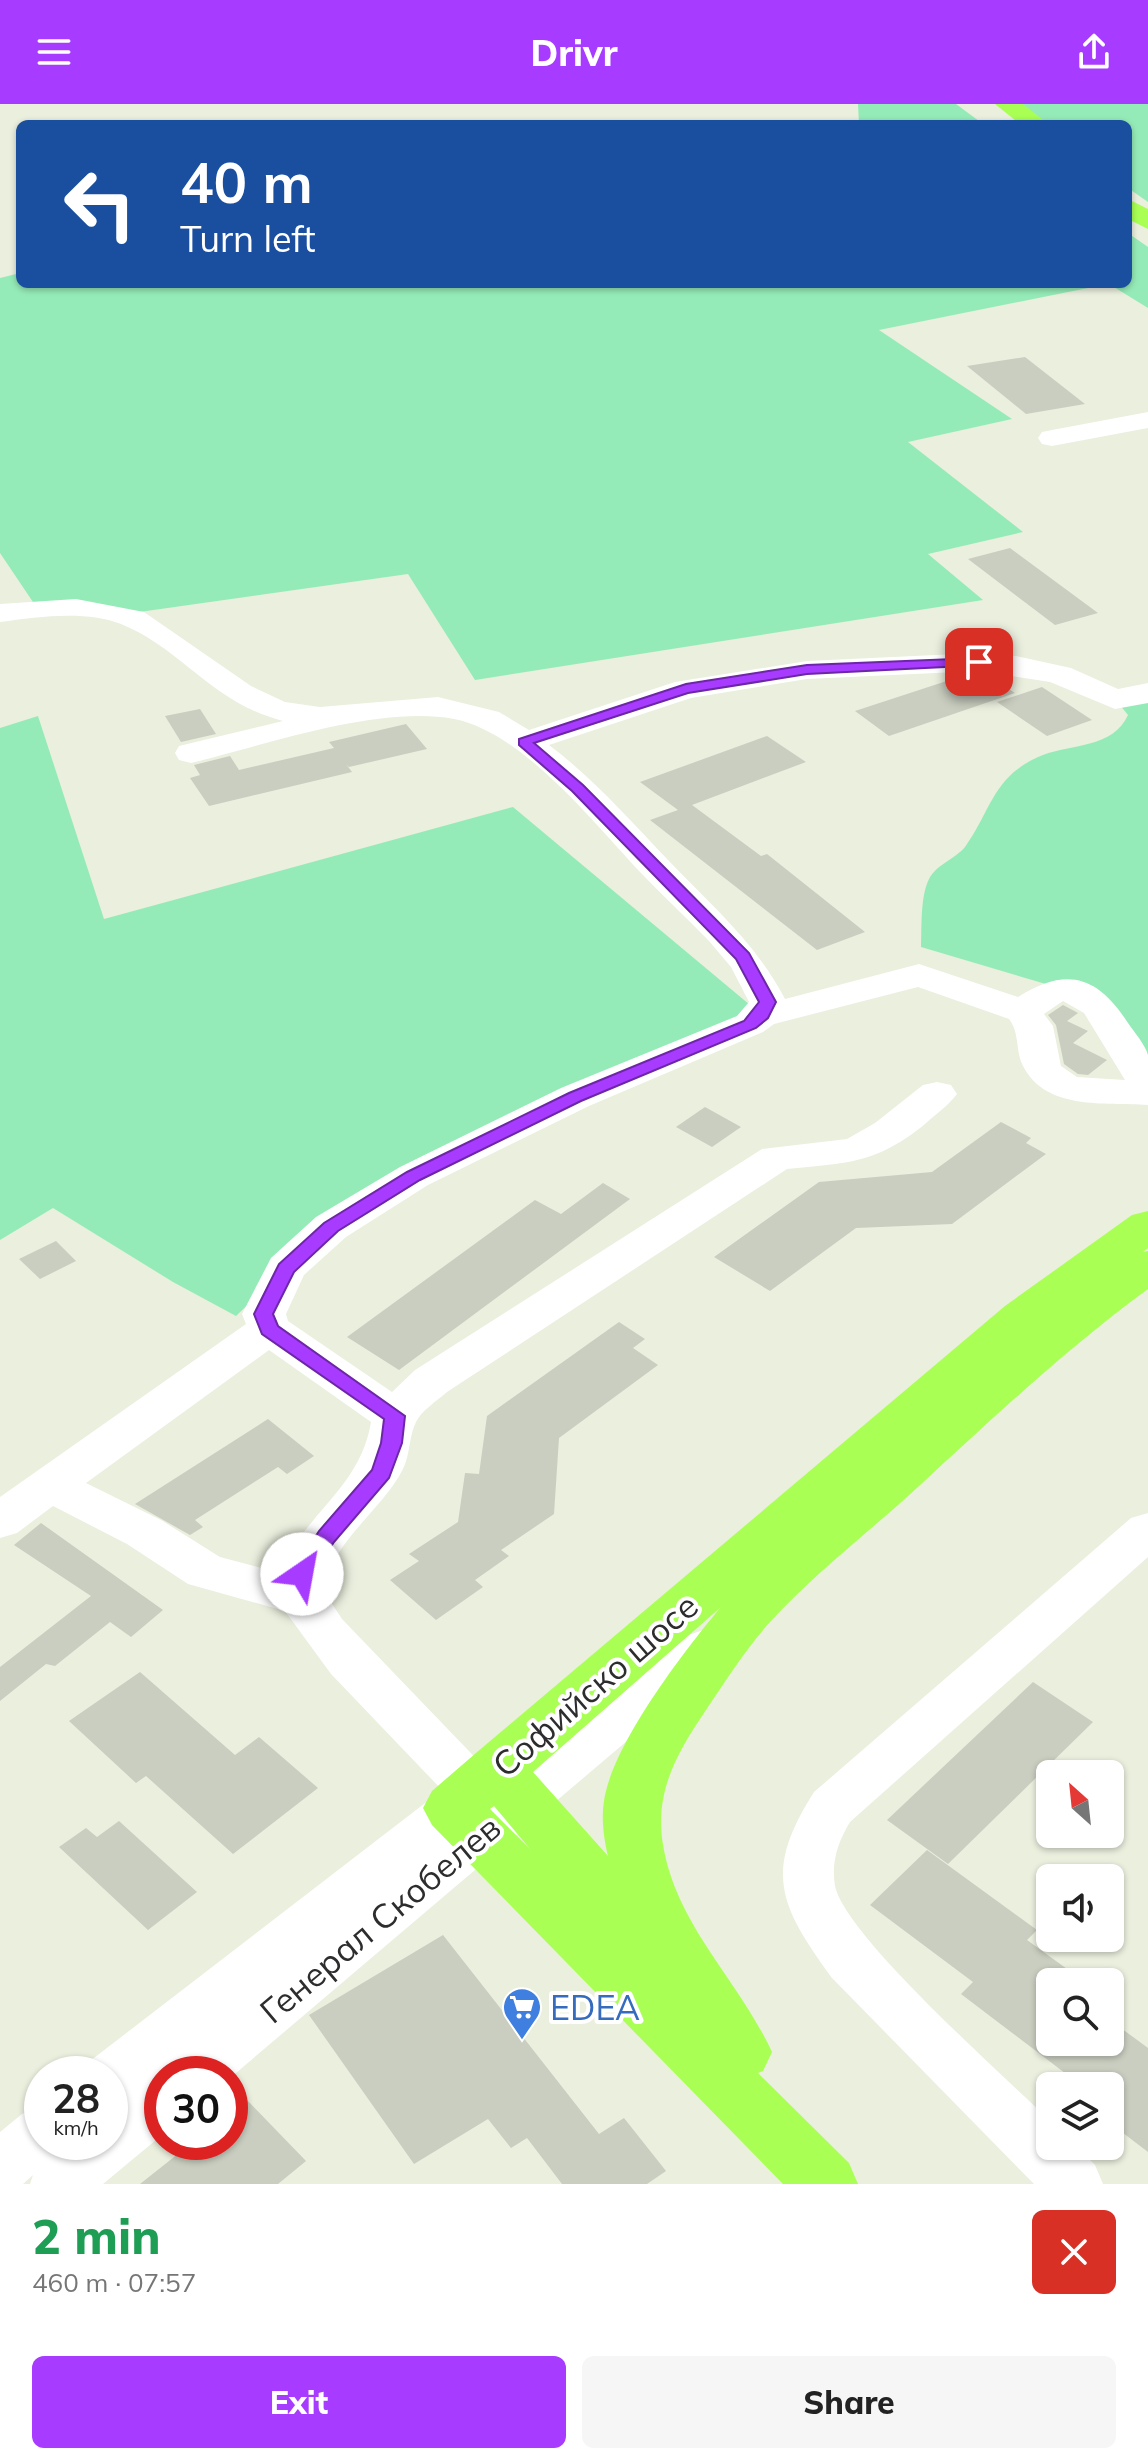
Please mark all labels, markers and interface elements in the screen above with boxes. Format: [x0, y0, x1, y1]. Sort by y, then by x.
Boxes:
icon: menu [32, 30, 76, 74]
text: Drivr [530, 30, 618, 75]
icon: share [1072, 30, 1116, 74]
text: 40 m [180, 147, 313, 217]
icon: left [48, 152, 152, 256]
text: Turn left [180, 216, 316, 261]
pin [945, 628, 1013, 696]
icon: arrive [957, 640, 1001, 684]
position arrow [260, 1532, 344, 1616]
street label: Софийско шосе [483, 1584, 707, 1786]
north arrow [1036, 1760, 1124, 1848]
map controls [1036, 1760, 1124, 2160]
street label: Генерал Скобелев [251, 1806, 509, 2032]
button: sound [1036, 1864, 1124, 1952]
button: search [1036, 1968, 1124, 2056]
supermarket icon: EDEA [501, 1986, 543, 2041]
place label: EDEA [550, 1986, 640, 2029]
speed limit sign: 30 [144, 2056, 248, 2160]
button: layers [1036, 2072, 1124, 2160]
text: 28 [52, 2073, 100, 2123]
text: km/h [53, 2115, 99, 2140]
text: 2 min [32, 2206, 161, 2266]
button: close [1032, 2210, 1116, 2294]
text: 460 m · 07:57 [32, 2266, 196, 2299]
button: Exit [32, 2356, 566, 2448]
button: Share [582, 2356, 1116, 2448]

